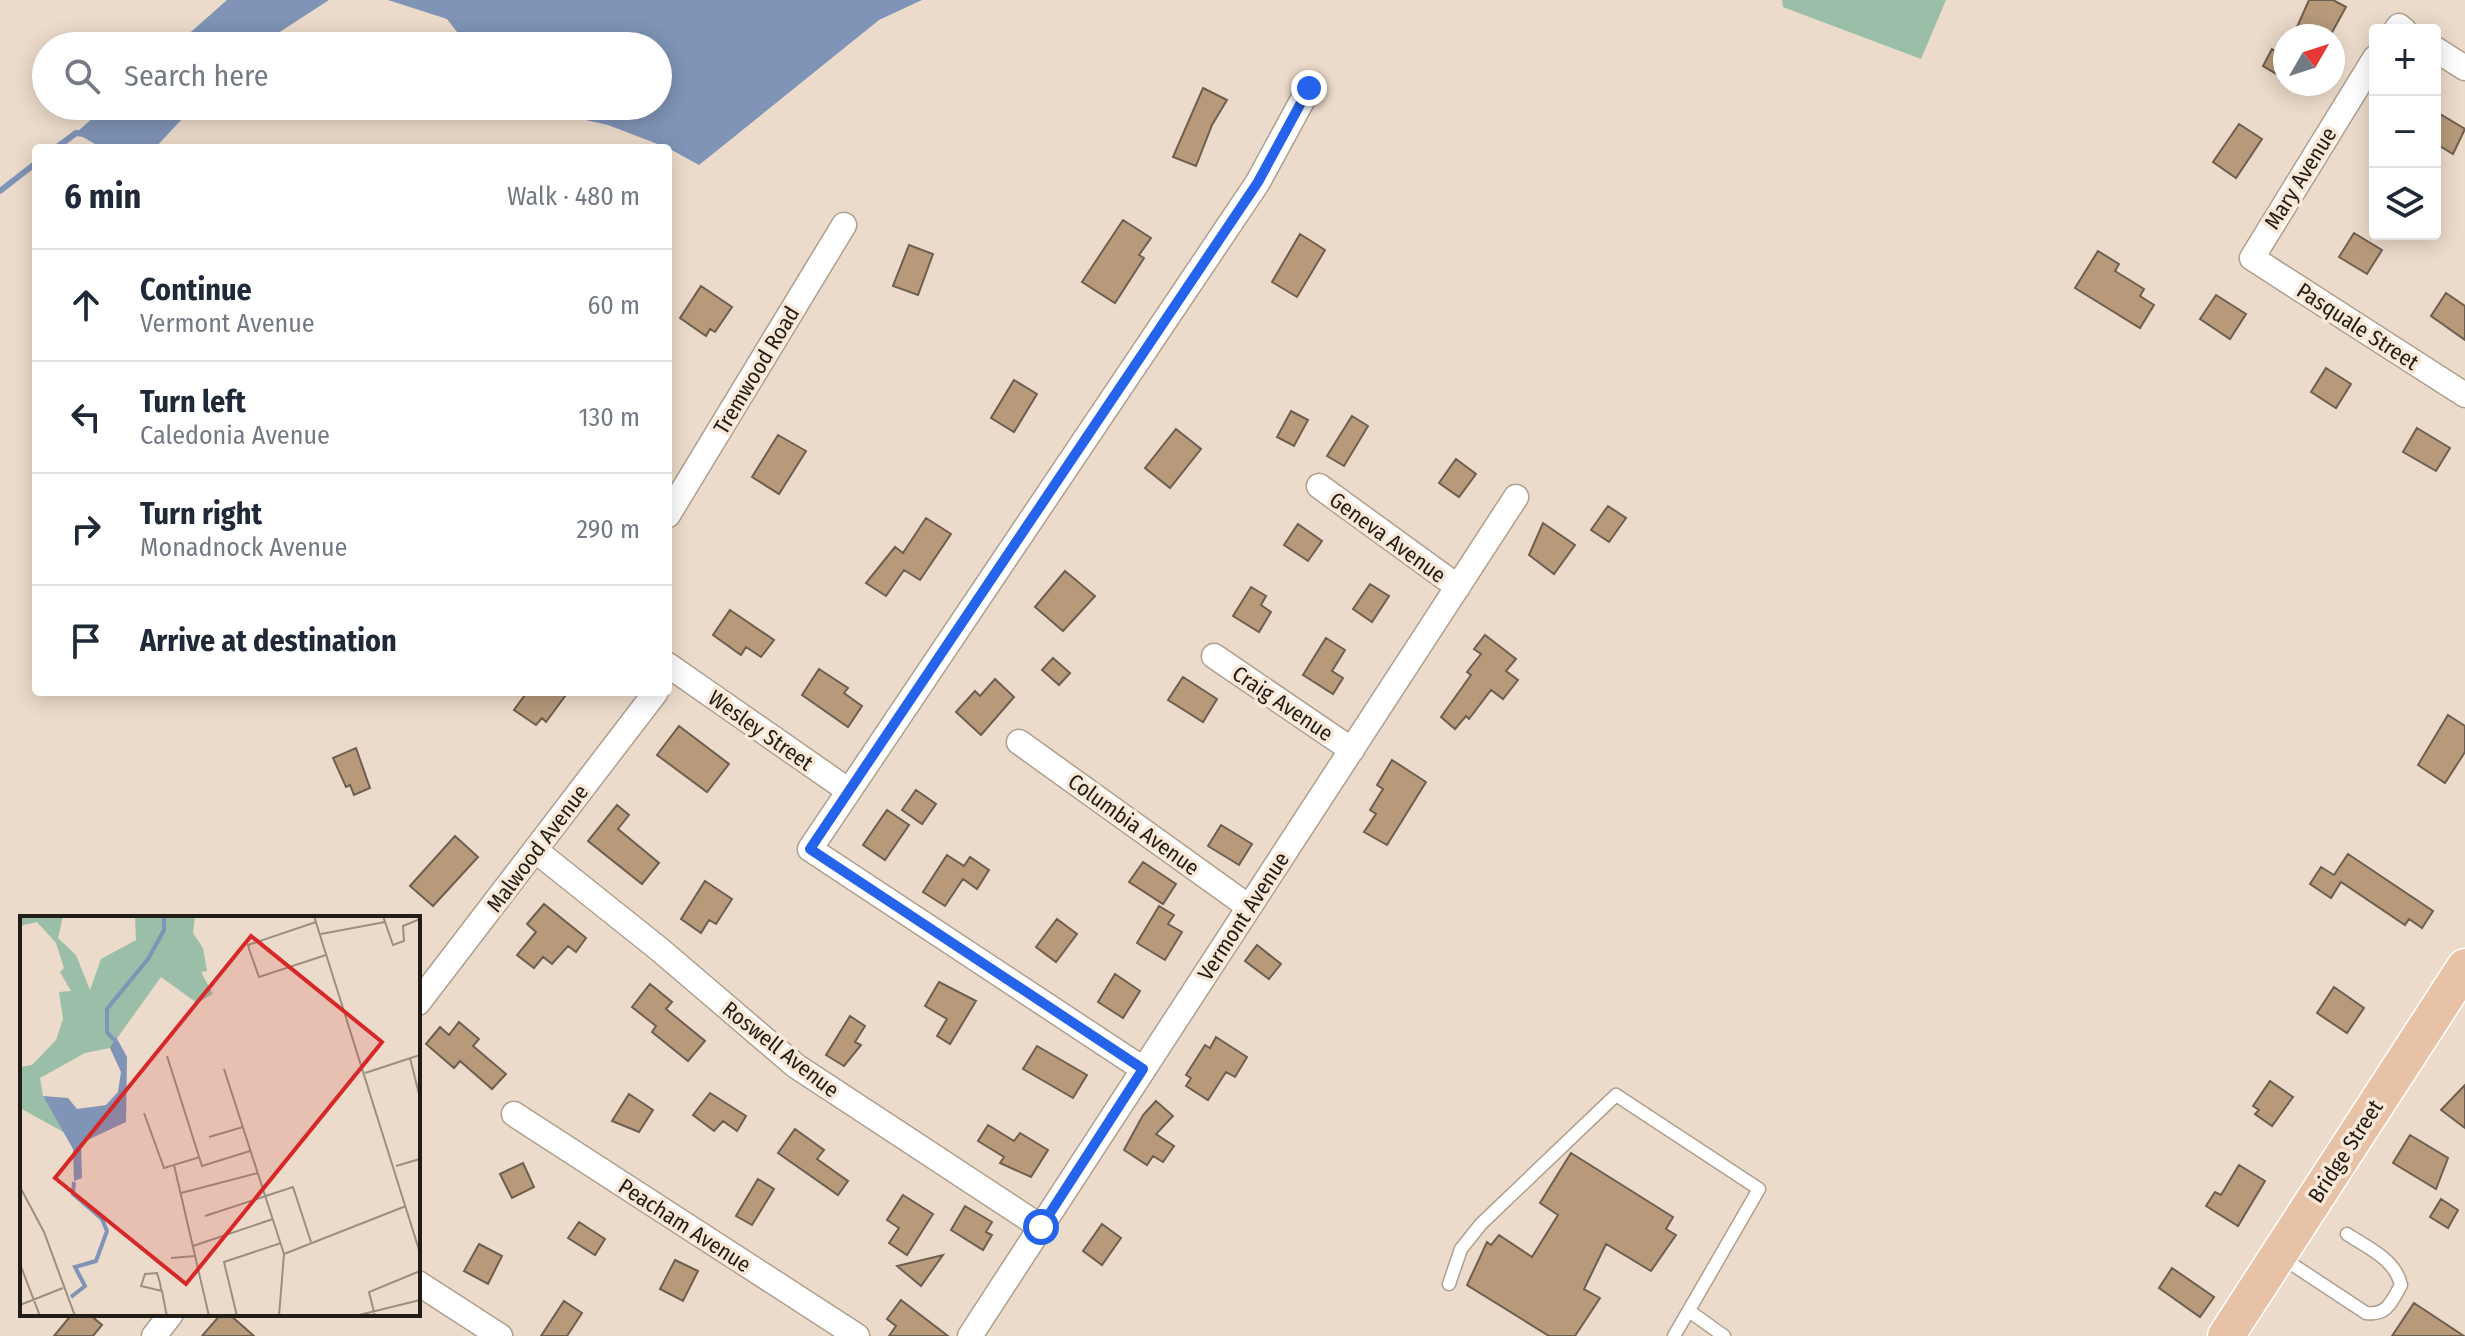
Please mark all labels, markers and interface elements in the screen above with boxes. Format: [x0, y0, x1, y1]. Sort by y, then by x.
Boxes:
north arrow [2273, 24, 2345, 96]
map controls [2369, 24, 2441, 240]
button: + [2369, 24, 2441, 96]
search box [32, 32, 672, 120]
icon: search [60, 54, 104, 98]
text: Search here [124, 58, 269, 94]
route end [1291, 70, 1327, 106]
button: − [2369, 96, 2441, 168]
street label: Mary Avenue [2258, 122, 2342, 234]
button: layers [2369, 168, 2441, 240]
text: 6 min [64, 176, 141, 217]
text: Walk · 480 m [507, 181, 640, 212]
text: Continue [140, 272, 252, 308]
street label: Pasquale Street [2292, 277, 2424, 376]
icon: ahead [64, 283, 108, 327]
text: 60 m [587, 290, 640, 321]
street label: Tremwood Road [708, 301, 805, 439]
text: Vermont Avenue [140, 308, 315, 339]
text: Turn left [140, 384, 246, 420]
icon: left [64, 395, 108, 439]
text: 130 m [578, 402, 640, 433]
text: Caledonia Avenue [140, 420, 330, 451]
street label: Geneva Avenue [1324, 486, 1451, 589]
text: Turn right [140, 496, 262, 532]
icon: right [64, 507, 108, 551]
text: 290 m [576, 514, 640, 545]
text: Monadnock Avenue [140, 532, 347, 563]
icon: arrive [64, 619, 108, 663]
text: Arrive at destination [140, 623, 397, 659]
street label: Craig Avenue [1227, 660, 1338, 747]
street label: Wesley Street [703, 684, 819, 777]
street label: Columbia Avenue [1063, 768, 1205, 881]
street label: Malwood Avenue [481, 779, 594, 917]
street label: Vermont Avenue [1192, 847, 1295, 986]
inset map [20, 916, 420, 1316]
street label: Roswell Avenue [717, 995, 844, 1103]
street label: Bridge Street [2302, 1094, 2389, 1208]
street label: Peacham Avenue [614, 1173, 756, 1278]
route start [1023, 1209, 1059, 1245]

